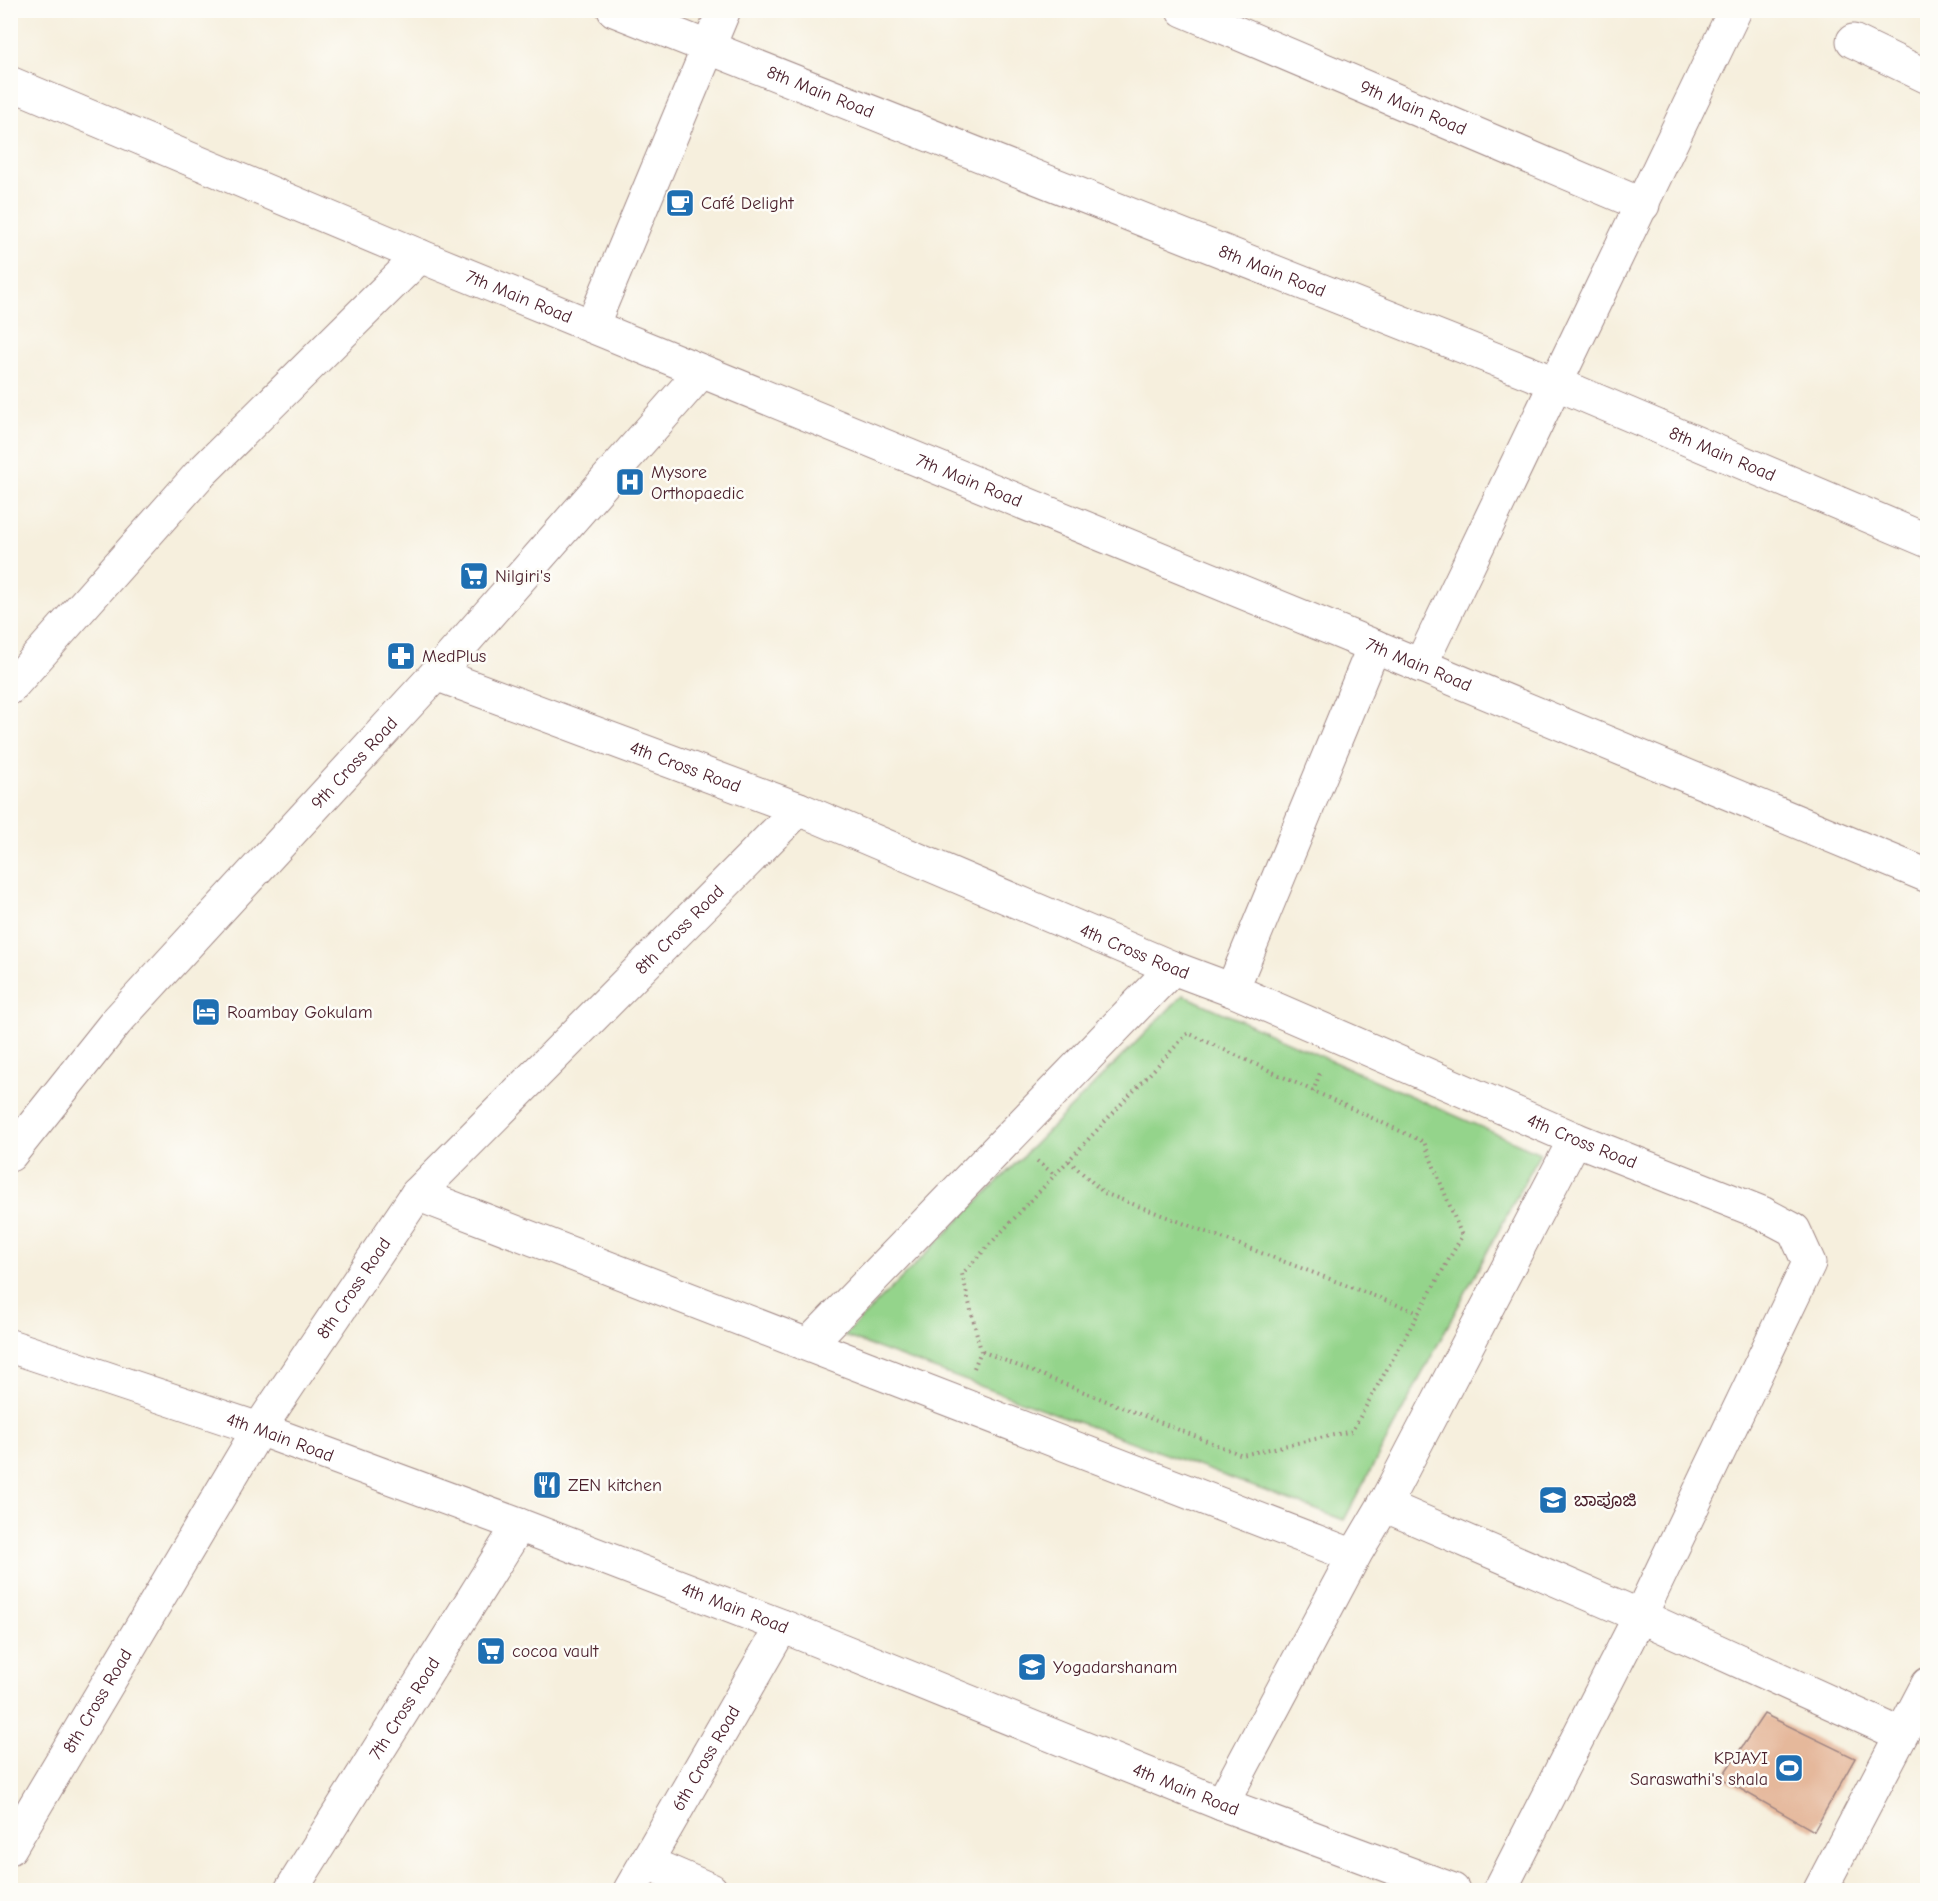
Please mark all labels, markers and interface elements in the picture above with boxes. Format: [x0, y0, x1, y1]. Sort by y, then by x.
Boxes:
street label: 8th Main Road [764, 61, 877, 122]
street label: 9th Main Road [1357, 76, 1470, 139]
cafe icon: Café Delight [664, 187, 696, 219]
place label: Café Delight [701, 193, 794, 214]
street label: 8th Main Road [1216, 240, 1329, 302]
street label: 7th Main Road [463, 265, 575, 328]
street label: 8th Main Road [1666, 422, 1779, 486]
street label: 7th Main Road [913, 449, 1025, 511]
place label: Mysore Orthopaedic [651, 462, 745, 504]
hospital icon: Mysore Orthopaedic [614, 466, 646, 498]
supermarket icon: Nilgiri's [458, 560, 490, 592]
place label: Nilgiri's [495, 566, 551, 587]
street label: 7th Main Road [1363, 633, 1475, 696]
pharmacy icon: MedPlus [385, 640, 417, 672]
place label: MedPlus [422, 646, 486, 667]
street label: 9th Cross Road [307, 713, 402, 813]
street label: 4th Cross Road [627, 737, 744, 797]
street label: 8th Cross Road [631, 881, 728, 979]
street label: 4th Cross Road [1077, 919, 1192, 984]
hotel icon: Roambay Gokulam [190, 996, 222, 1028]
place label: Roambay Gokulam [227, 1002, 373, 1023]
street label: 4th Cross Road [1524, 1109, 1640, 1173]
street label: 8th Cross Road [312, 1234, 395, 1343]
street label: 4th Main Road [223, 1408, 337, 1466]
restaurant icon: ZEN kitchen [531, 1469, 563, 1501]
place label: ZEN kitchen [568, 1475, 662, 1496]
school or university icon: ಬಾಪೂಜಿ [1537, 1484, 1569, 1516]
place label: ಬಾಪೂಜಿ [1574, 1490, 1636, 1511]
street label: 4th Main Road [679, 1578, 792, 1638]
supermarket icon: cocoa vault [475, 1635, 507, 1667]
place label: cocoa vault [512, 1641, 599, 1662]
street label: 8th Cross Road [58, 1645, 136, 1757]
school or university icon: Yogadarshanam [1016, 1651, 1048, 1683]
street label: 7th Cross Road [365, 1654, 444, 1763]
place label: Yogadarshanam [1053, 1657, 1178, 1678]
street label: 6th Cross Road [667, 1702, 744, 1815]
place label: KPJAYI Saraswathi's shala [1630, 1748, 1768, 1790]
sports icon: KPJAYI Saraswathi's shala [1773, 1752, 1805, 1784]
street label: 4th Main Road [1130, 1758, 1242, 1820]

